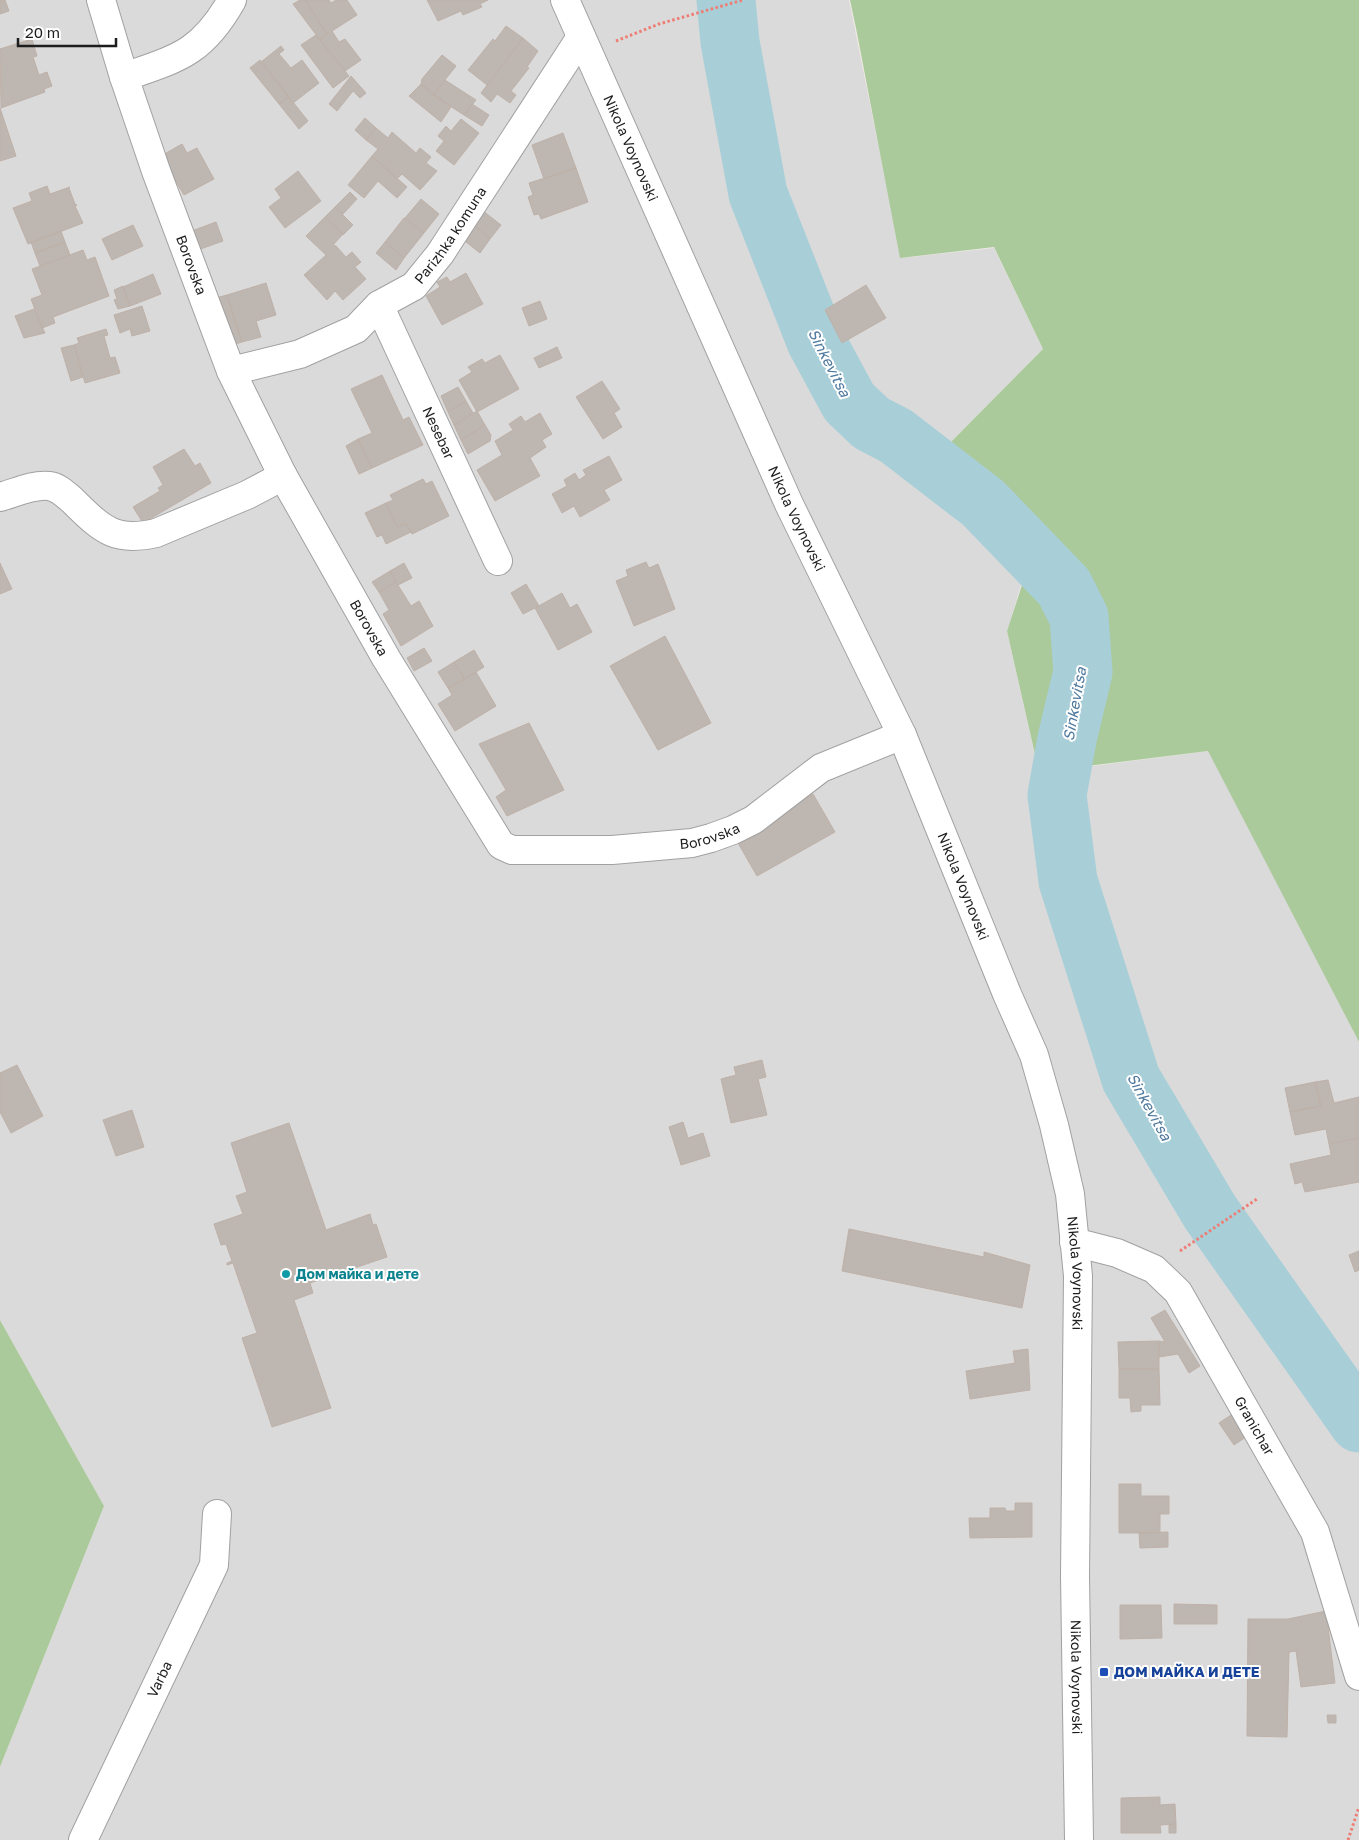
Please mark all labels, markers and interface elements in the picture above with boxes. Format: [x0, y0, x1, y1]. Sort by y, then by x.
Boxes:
scale bar [18, 15, 115, 47]
text: 20 m [25, 23, 60, 41]
street label: Nikola Voynovski [600, 92, 662, 204]
street label: Parizhka komuna [410, 183, 490, 287]
street label: Borovska [173, 233, 211, 297]
water label: Sinkevitsa [805, 325, 855, 400]
street label: Nesebar [419, 404, 459, 462]
street label: Nikola Voynovski [765, 463, 829, 574]
street label: Borovska [347, 596, 392, 659]
water label: Sinkevitsa [1059, 665, 1089, 742]
street label: Borovska [679, 819, 742, 852]
street label: Nikola Voynovski [934, 830, 993, 942]
water label: Sinkevitsa [1124, 1070, 1176, 1144]
street label: Nikola Voynovski [1064, 1215, 1087, 1330]
place label: Дом майка и дете [296, 1265, 419, 1282]
marker: Дом майка и дете [280, 1268, 292, 1280]
street label: Granichar [1231, 1393, 1279, 1459]
street label: Nikola Voynovski [1068, 1620, 1086, 1734]
street label: Varba [143, 1658, 175, 1700]
place label: ДОМ МАЙКА И ДЕТЕ [1114, 1663, 1260, 1680]
marker: ДОМ МАЙКА И ДЕТЕ [1098, 1666, 1110, 1678]

